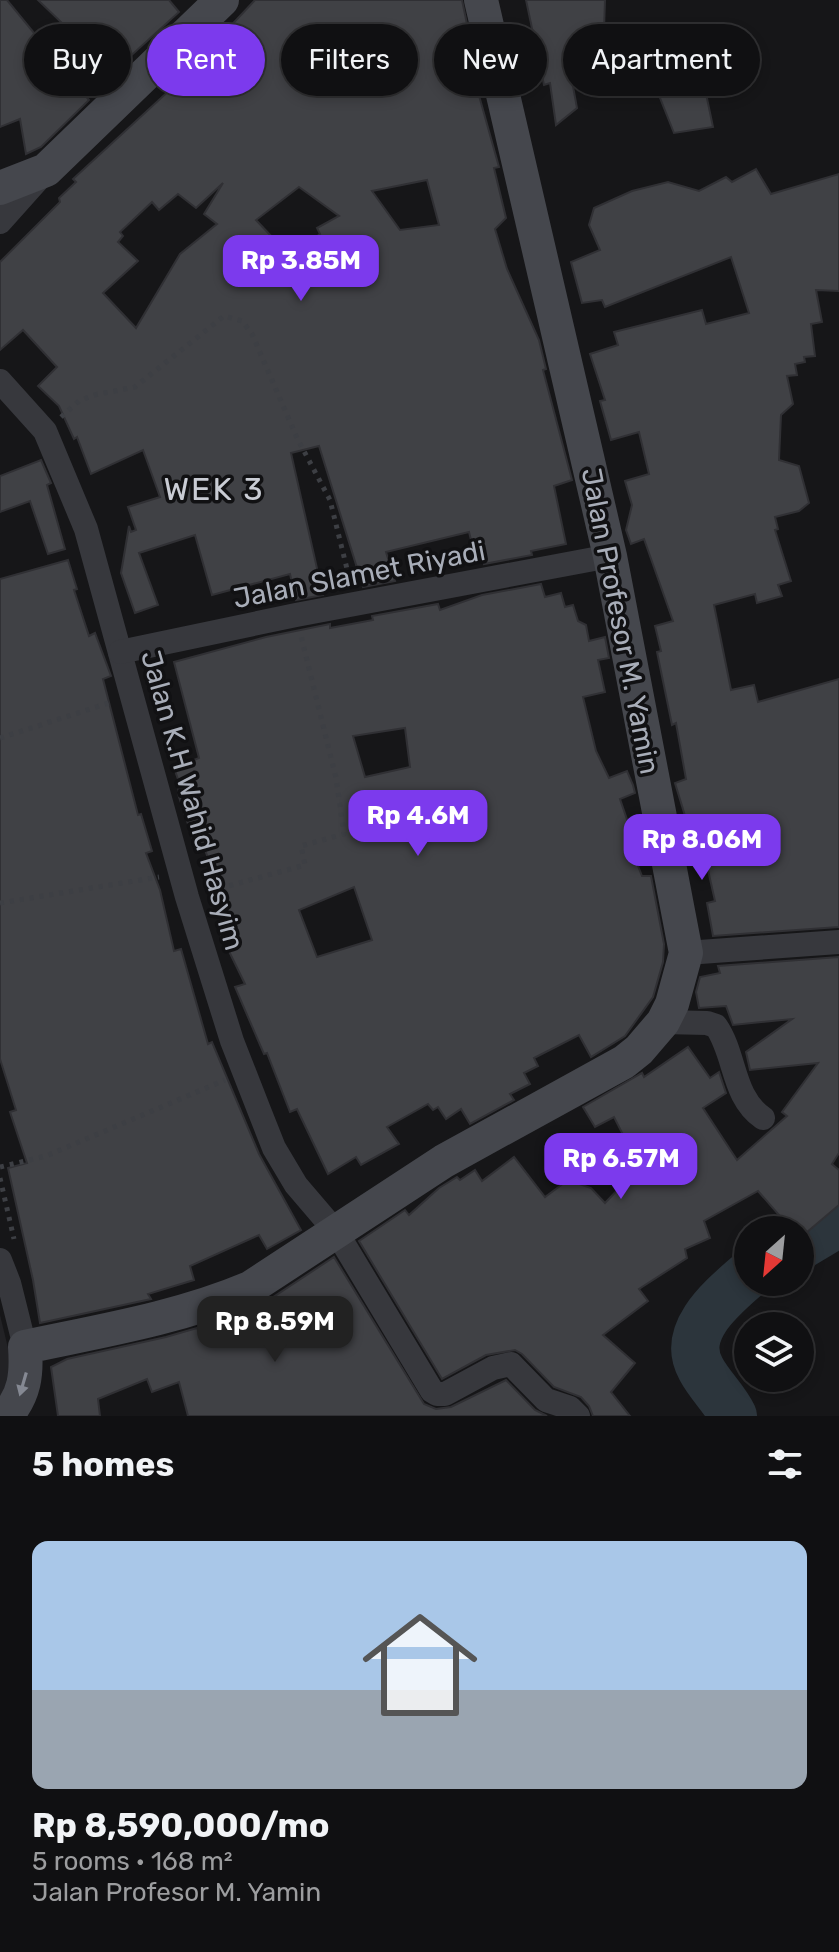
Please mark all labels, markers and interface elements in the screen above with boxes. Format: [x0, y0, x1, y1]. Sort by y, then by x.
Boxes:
chip: Buy [24, 24, 131, 96]
chip: Rent [147, 24, 265, 96]
chip: Filters [281, 24, 418, 96]
chip: New [434, 24, 547, 96]
chip: Apartment [563, 24, 760, 96]
pin: Rp 3.85M [218, 235, 384, 303]
text: Rp 3.85M [241, 245, 361, 276]
street label: Jalan Profesor M. Yamin [575, 465, 666, 777]
district label: WEK 3 [163, 470, 265, 508]
street label: Jalan Slamet Riyadi [230, 534, 488, 615]
street label: Jalan K.H Wahid Hasyim [134, 646, 251, 954]
pin: Rp 4.6M [344, 790, 492, 858]
text: Rp 4.6M [366, 800, 470, 831]
pin: Rp 8.06M [619, 814, 785, 882]
text: Rp 8.06M [642, 824, 762, 855]
pin: Rp 6.57M [538, 1133, 704, 1201]
text: Rp 6.57M [562, 1143, 680, 1174]
north arrow [734, 1216, 814, 1296]
map controls [734, 1216, 814, 1392]
pin: Rp 8.59M [192, 1296, 358, 1364]
text: Rp 8.59M [215, 1306, 335, 1337]
button: layers [734, 1312, 814, 1392]
one-way arrow [17, 1371, 29, 1396]
icon: filters [763, 1442, 807, 1486]
text: 5 homes [32, 1444, 174, 1485]
icon: home [348, 1593, 492, 1737]
text: Rp 8,590,000/mo [32, 1805, 329, 1846]
text: 5 rooms · 168 m² [32, 1846, 233, 1877]
text: Jalan Profesor M. Yamin [32, 1877, 321, 1908]

